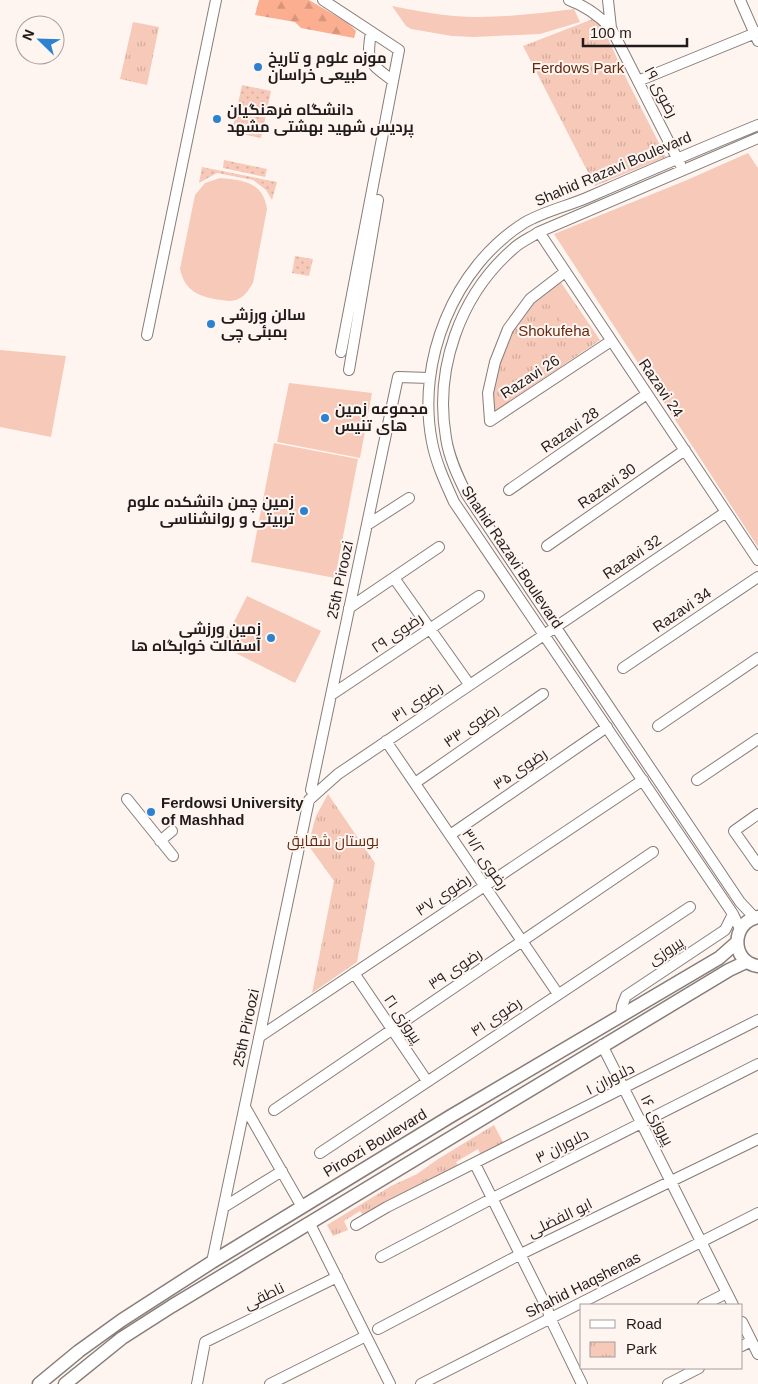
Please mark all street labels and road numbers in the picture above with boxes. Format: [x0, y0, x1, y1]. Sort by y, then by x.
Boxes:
street label: رضوی ۱۹ [640, 63, 681, 121]
street label: Shahid Razavi Boulevard [532, 128, 694, 209]
street label: Razavi 26 [497, 351, 562, 402]
street label: Razavi 24 [636, 355, 687, 420]
street label: Razavi 28 [538, 403, 602, 456]
street label: Razavi 30 [575, 459, 639, 512]
street label: Shahid Razavi Boulevard [458, 482, 567, 631]
street label: Razavi 32 [599, 531, 664, 582]
street label: 25th Piroozi [323, 539, 356, 620]
street label: Razavi 34 [649, 584, 714, 635]
street label: رضوی ۲۹ [368, 609, 427, 658]
street label: رضوی ۳۱ [388, 679, 446, 726]
street label: رضوی ۳۳ [440, 701, 502, 752]
street label: رضوی ۳۵ [490, 745, 551, 794]
street label: رضوی ۳۱/۲ [457, 825, 512, 893]
street label: رضوی ۳۷ [412, 870, 474, 921]
street label: پیروزی [645, 933, 688, 970]
street label: رضوی ۳۹ [425, 945, 486, 994]
street label: 25th Piroozi [229, 987, 262, 1068]
street label: پیروزی ۲۱ [379, 991, 426, 1047]
street label: رضوی ۴۱ [467, 994, 525, 1041]
street label: دلاوران ۱ [583, 1059, 638, 1100]
street label: پیروزی ۱۶ [636, 1092, 677, 1149]
street label: Piroozi Boulevard [320, 1105, 430, 1180]
street label: دلاوران ۳ [532, 1125, 592, 1168]
street label: ابو الفضلی [525, 1195, 596, 1242]
street label: Shahid Haqshenas [522, 1248, 643, 1321]
street label: ناطقی [241, 1279, 287, 1314]

